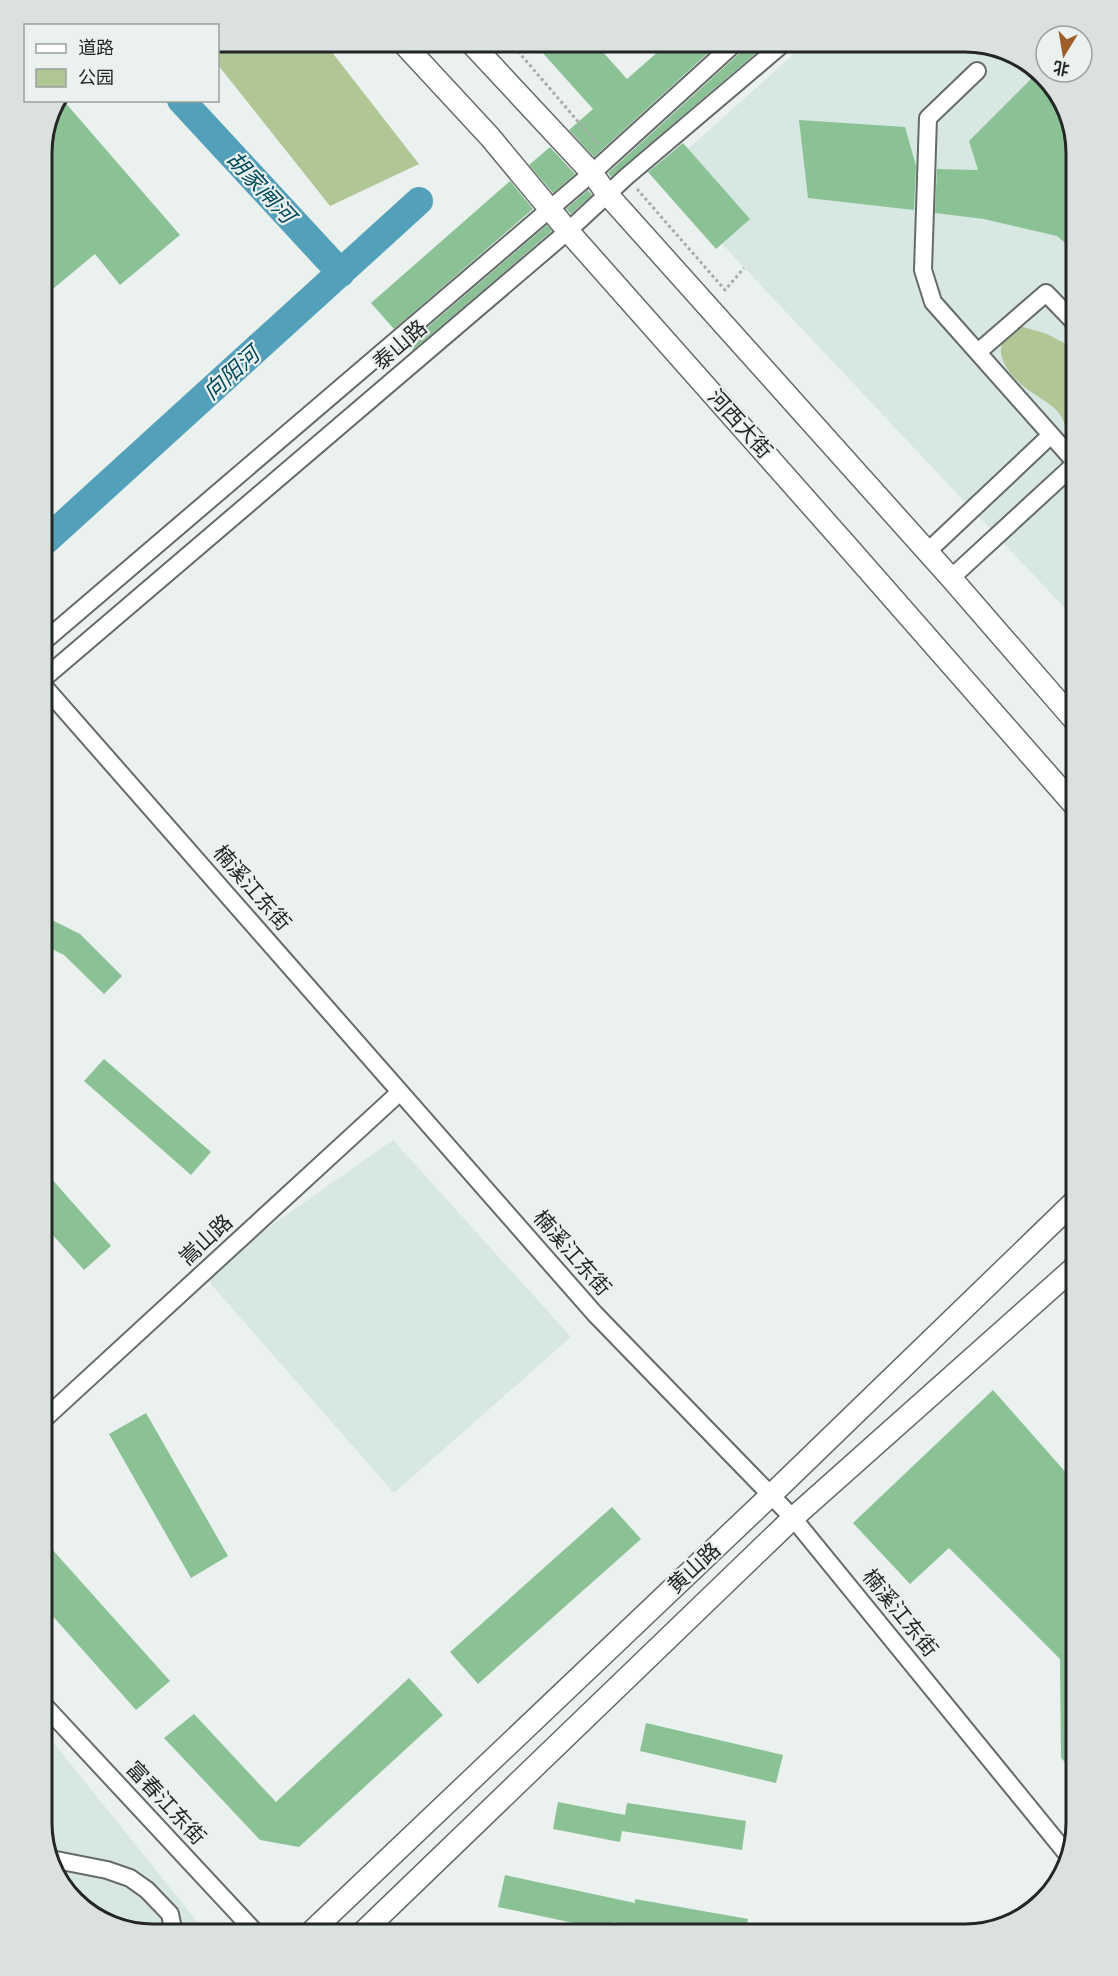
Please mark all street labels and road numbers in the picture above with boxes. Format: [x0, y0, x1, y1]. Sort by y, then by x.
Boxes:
street label: 泰山路 [367, 314, 432, 375]
street label: 河西大街 [702, 383, 779, 464]
street label: 楠溪江东街 [208, 839, 297, 936]
street label: 楠溪江东街 [528, 1204, 617, 1301]
street label: 嵩山路 [173, 1208, 238, 1271]
street label: 黄山路 [661, 1536, 726, 1599]
street label: 楠溪江东街 [857, 1563, 944, 1662]
street label: 富春江东街 [121, 1755, 212, 1850]

